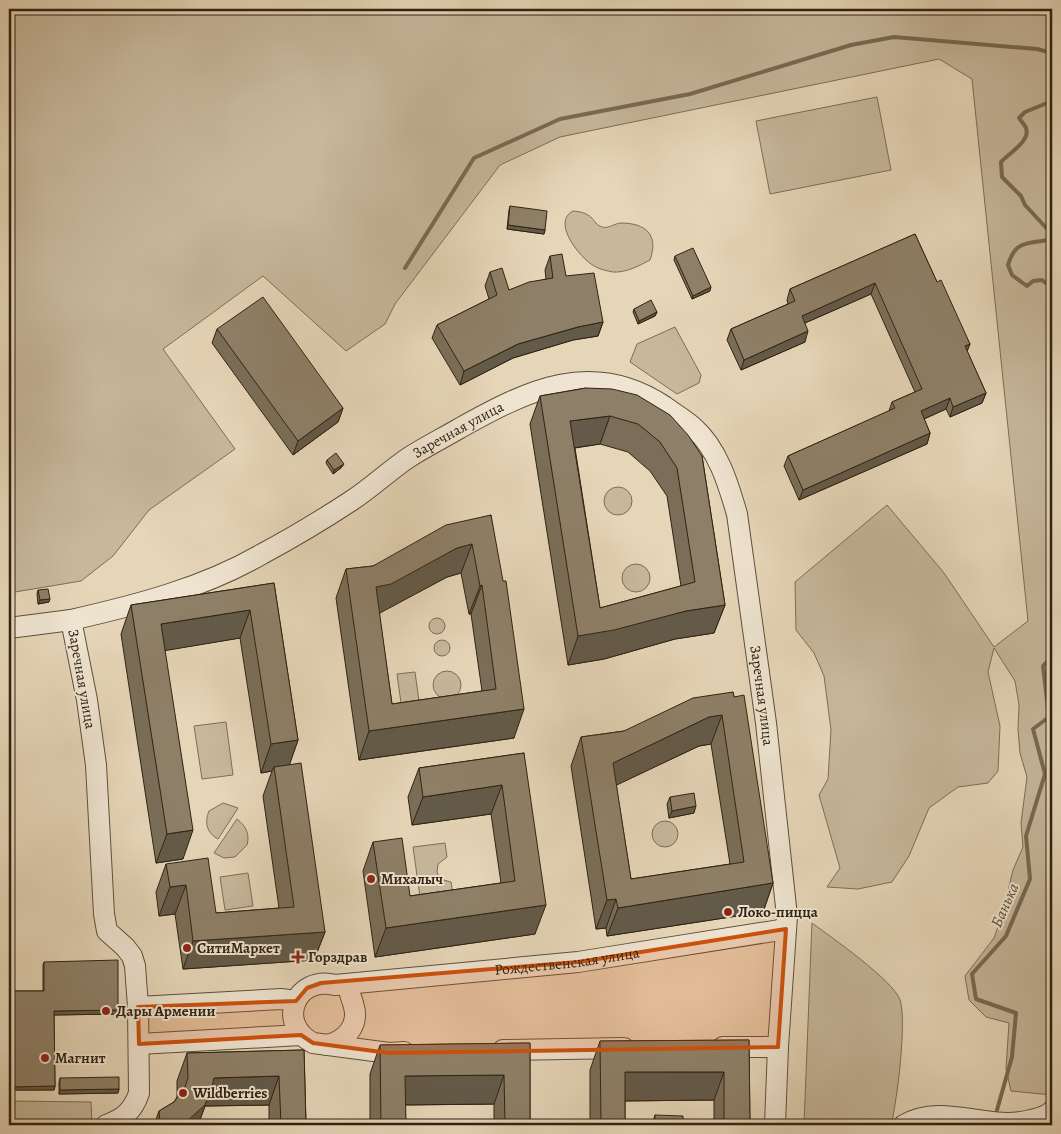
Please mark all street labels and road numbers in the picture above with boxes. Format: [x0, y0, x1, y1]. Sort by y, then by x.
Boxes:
street label: Заречная улица [409, 396, 507, 463]
street label: Заречная улица [63, 628, 101, 731]
street label: Заречная улица [745, 644, 778, 747]
street label: Рождественская улица [494, 942, 641, 980]

